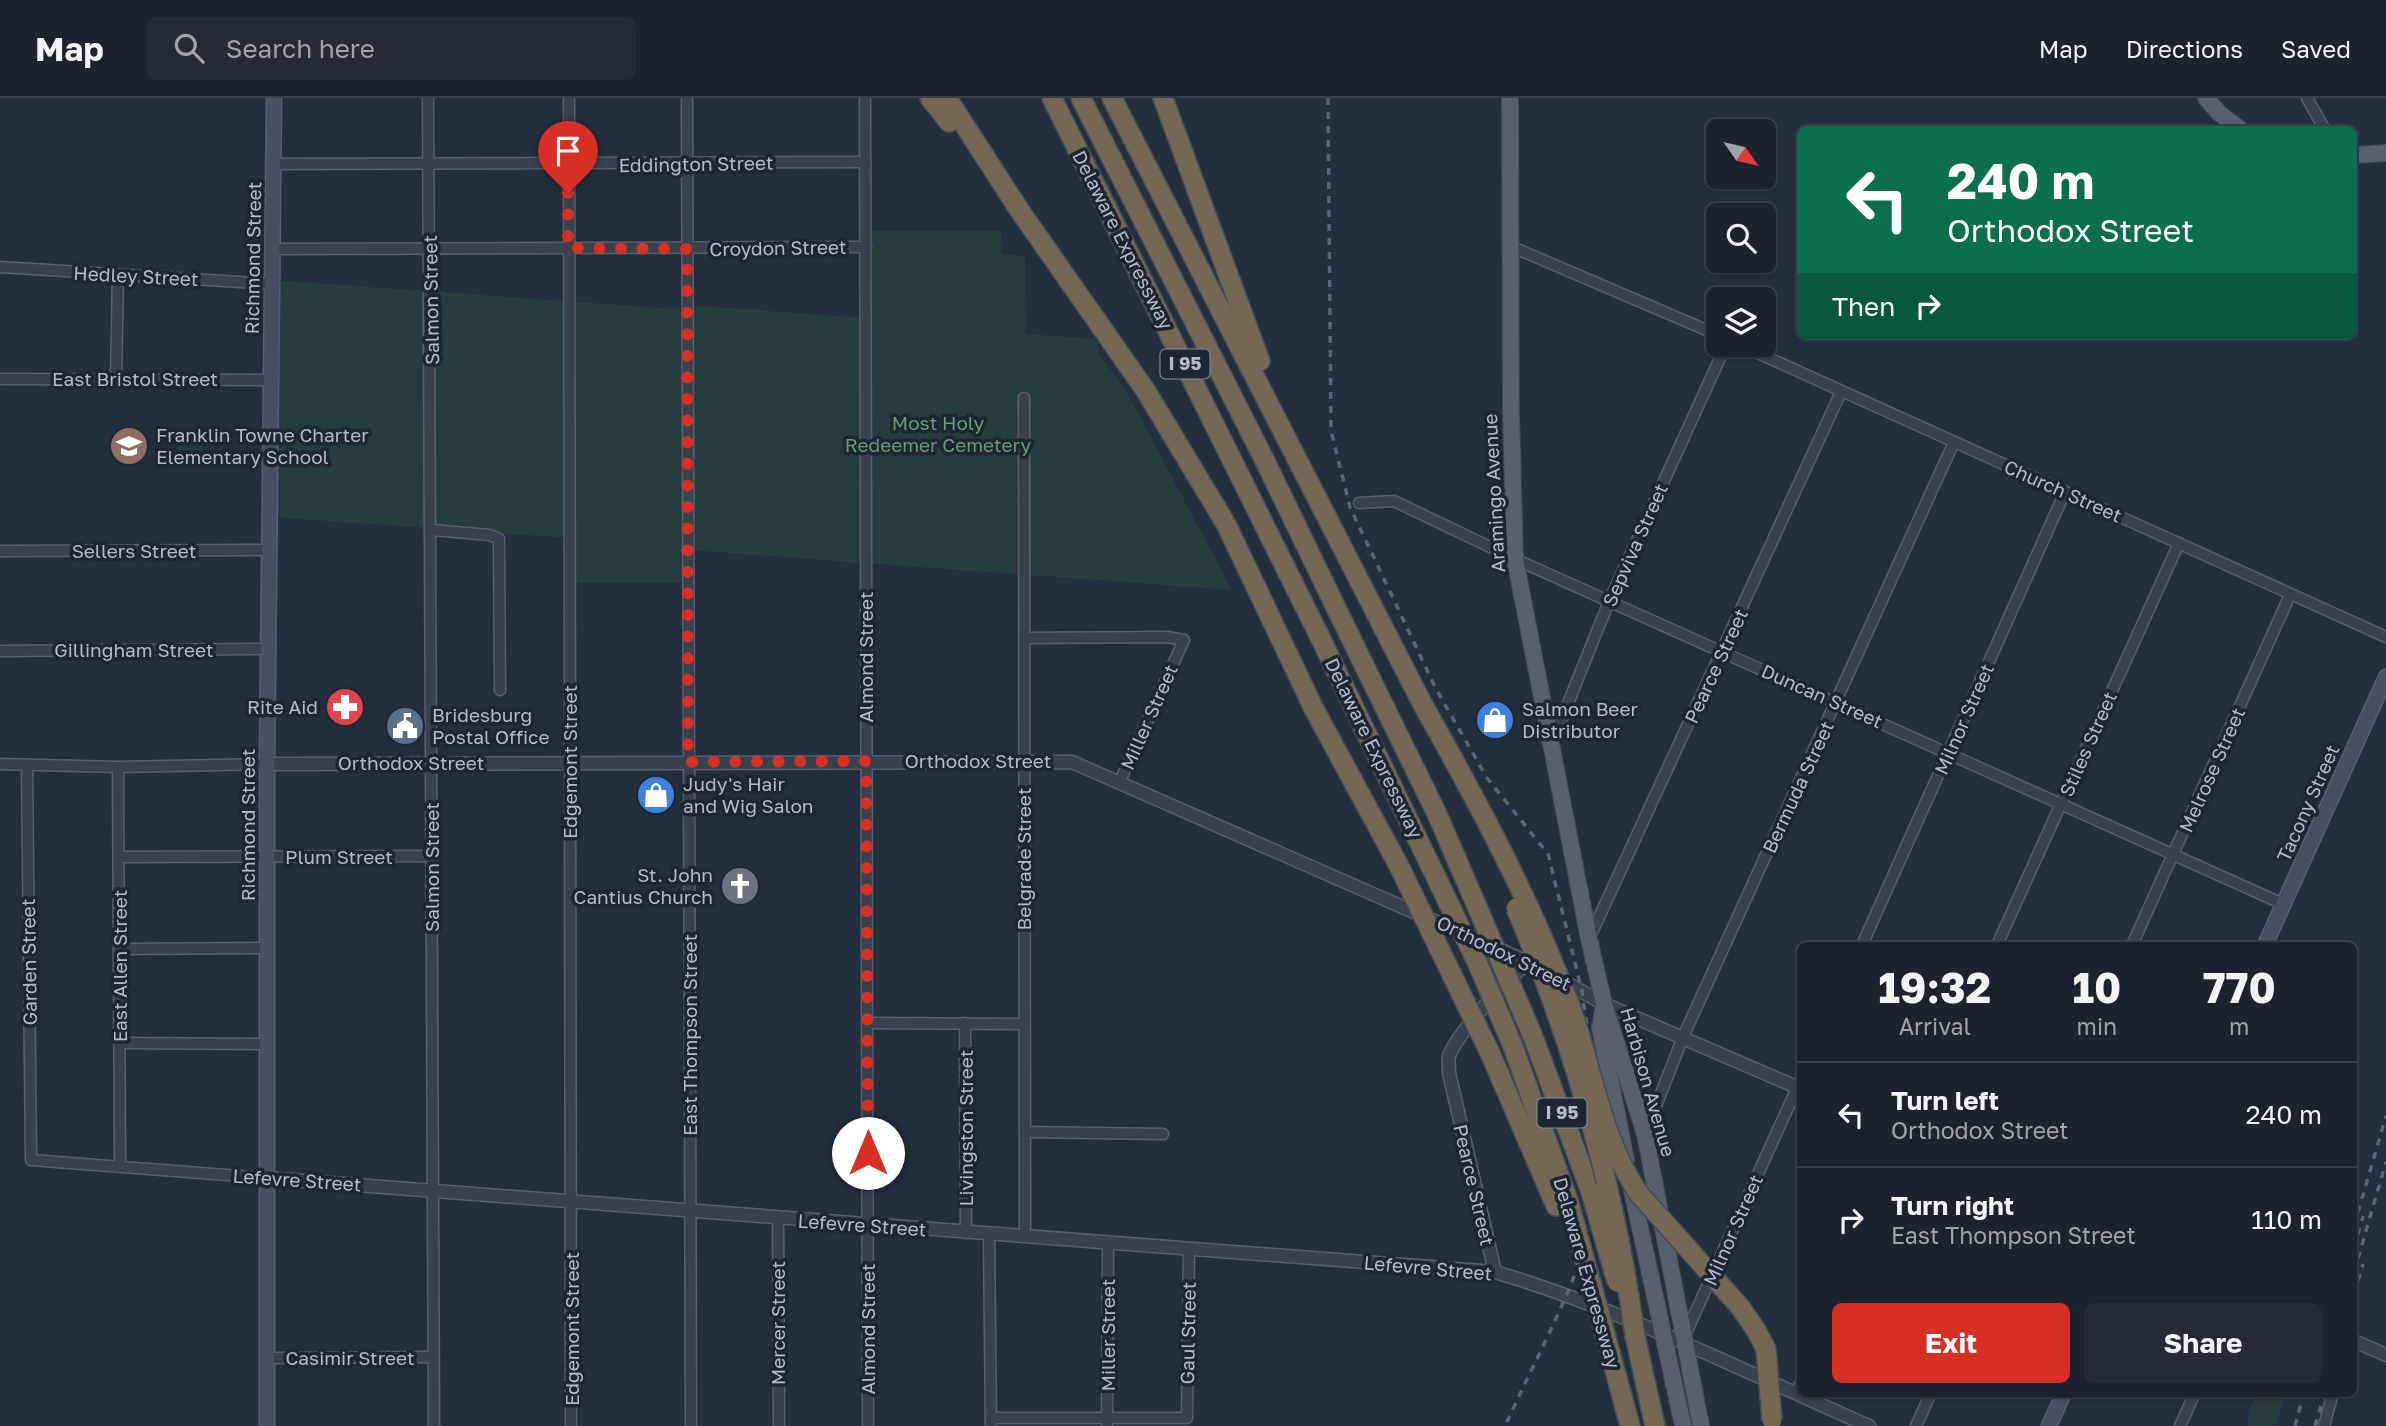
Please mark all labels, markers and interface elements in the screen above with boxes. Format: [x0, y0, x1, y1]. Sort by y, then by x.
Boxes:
search box [146, 17, 636, 80]
text: Map [35, 29, 104, 68]
icon: search [170, 29, 208, 67]
text: Search here [226, 33, 375, 64]
text: Map [2039, 34, 2088, 63]
text: Directions [2126, 34, 2243, 63]
text: Saved [2281, 34, 2351, 63]
north arrow [1706, 119, 1776, 189]
map controls [1706, 119, 1776, 357]
pin [538, 121, 598, 193]
icon: arrive [549, 132, 587, 170]
street label: Delaware Expressway [1068, 146, 1179, 333]
street label: Eddington Street [618, 151, 774, 176]
text: 240 m [1947, 151, 2095, 210]
icon: left [1832, 154, 1923, 245]
street label: Richmond Street [240, 181, 265, 335]
button: search [1706, 203, 1776, 273]
text: Orthodox Street [1947, 211, 2194, 249]
street label: Salmon Street [418, 235, 443, 365]
street label: Croydon Street [709, 235, 847, 260]
street label: Hedley Street [73, 261, 199, 290]
button: layers [1706, 287, 1776, 357]
icon: right [1909, 287, 1947, 325]
text: Then [1832, 291, 1895, 322]
road number: I 95 [1160, 350, 1210, 378]
street label: East Bristol Street [52, 367, 218, 390]
park label: Most Holy Redeemer Cemetery [845, 411, 1032, 456]
street label: Aramingo Avenue [1478, 413, 1509, 573]
place label: Franklin Towne Charter Elementary School [156, 423, 369, 468]
school or university icon: Franklin Towne Charter Elementary School [108, 425, 150, 467]
street label: Church Street [2001, 454, 2126, 527]
street label: Sepviva Street [1597, 480, 1672, 610]
street label: Sellers Street [72, 539, 196, 562]
street label: Almond Street [854, 591, 877, 723]
street label: Pearce Street [1679, 605, 1752, 727]
street label: Gillingham Street [54, 638, 214, 661]
street label: Delaware Expressway [1321, 654, 1428, 842]
street label: Duncan Street [1758, 659, 1886, 733]
street label: Milnor Street [1929, 660, 1998, 778]
street label: Miller Street [1115, 661, 1182, 773]
street label: Edgemont Street [558, 685, 581, 839]
pharmacy icon: Rite Aid [324, 686, 366, 728]
street label: Stiles Street [2054, 688, 2121, 800]
place label: Rite Aid [247, 695, 318, 718]
place label: Salmon Beer Distributor [1522, 697, 1638, 742]
shop icon: Salmon Beer Distributor [1474, 699, 1516, 741]
place label: Bridesburg Postal Office [432, 703, 549, 748]
street label: Melrose Street [2174, 704, 2249, 836]
public building icon: Bridesburg Postal Office [384, 705, 426, 747]
street label: Bermuda Street [1757, 717, 1838, 856]
street label: Tacony Street [2272, 741, 2344, 865]
street label: Richmond Street [236, 749, 259, 901]
street label: Orthodox Street [905, 749, 1051, 772]
street label: Orthodox Street [338, 751, 484, 774]
place label: Judy's Hair and Wig Salon [683, 772, 814, 817]
shop icon: Judy's Hair and Wig Salon [635, 774, 677, 816]
street label: Belgrade Street [1012, 788, 1035, 930]
street label: Salmon Street [420, 802, 443, 932]
street label: Plum Street [285, 845, 393, 868]
place label: St. John Cantius Church [573, 863, 713, 908]
church icon: St. John Cantius Church [719, 865, 761, 907]
street label: East Allen Street [108, 890, 131, 1042]
street label: Garden Street [16, 898, 41, 1026]
street label: Orthodox Street [1433, 910, 1575, 995]
street label: East Thompson Street [678, 934, 701, 1136]
text: 19:32 [1878, 962, 1991, 1012]
text: 10 [2072, 962, 2121, 1012]
text: 770 [2203, 962, 2276, 1012]
street label: Harbison Avenue [1616, 1005, 1681, 1159]
text: Arrival [1899, 1012, 1971, 1040]
text: min [2077, 1012, 2117, 1040]
text: m [2229, 1012, 2249, 1040]
street label: Livingston Street [954, 1050, 977, 1206]
text: Turn left [1891, 1085, 1999, 1116]
icon: left [1832, 1096, 1870, 1134]
road number: I 95 [1538, 1098, 1586, 1128]
text: 240 m [2245, 1099, 2322, 1130]
position arrow [831, 1116, 905, 1190]
text: Orthodox Street [1891, 1116, 2069, 1144]
street label: Pearce Street [1449, 1122, 1500, 1248]
street label: Lefevre Street [232, 1164, 362, 1195]
street label: Milnor Street [1698, 1171, 1767, 1289]
street label: Delaware Expressway [1549, 1175, 1626, 1371]
text: Turn right [1891, 1190, 2014, 1221]
icon: right [1832, 1201, 1870, 1239]
text: 110 m [2251, 1204, 2322, 1235]
street label: Lefevre Street [797, 1209, 927, 1240]
text: East Thompson Street [1891, 1221, 2136, 1249]
street label: Lefevre Street [1363, 1250, 1493, 1285]
street label: Edgemont Street [560, 1252, 583, 1406]
street label: Mercer Street [766, 1261, 789, 1385]
street label: Almond Street [856, 1263, 879, 1395]
street label: Miller Street [1096, 1279, 1119, 1391]
street label: Gaul Street [1175, 1281, 1200, 1385]
button: Exit [1832, 1303, 2070, 1383]
button: Share [2084, 1303, 2322, 1383]
street label: Casimir Street [285, 1346, 415, 1369]

